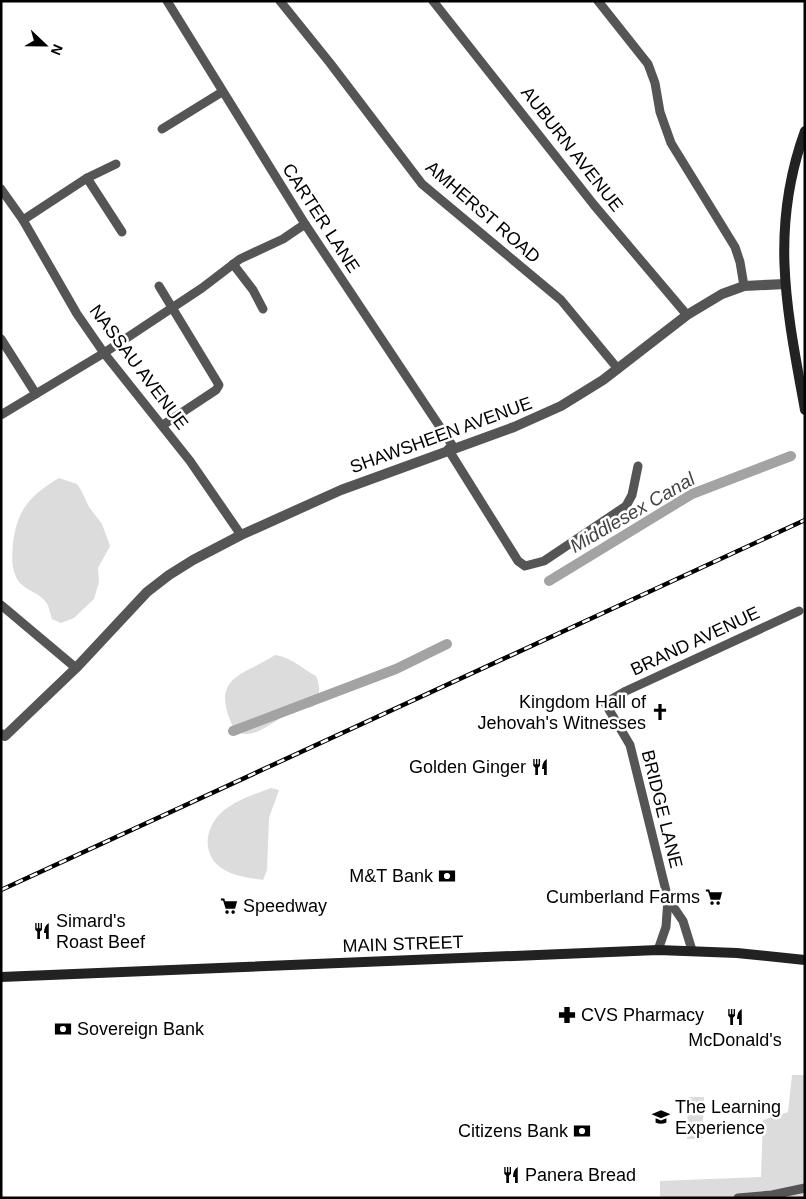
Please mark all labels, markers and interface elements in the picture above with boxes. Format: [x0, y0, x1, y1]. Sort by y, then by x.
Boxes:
north arrow [20, 20, 70, 70]
text: N [48, 42, 66, 58]
street label: AUBURN AVENUE [517, 83, 627, 215]
street label: AMHERST ROAD [422, 157, 544, 267]
street label: CARTER LANE [278, 160, 364, 276]
street label: NASSAU AVENUE [86, 301, 192, 433]
street label: SHAWSHEEN AVENUE [347, 393, 535, 477]
water label: Middlesex Canal [566, 468, 699, 557]
street label: BRAND AVENUE [627, 602, 763, 680]
place label: Kingdom Hall of Jehovah's Witnesses [477, 692, 647, 733]
church icon: Kingdom Hall of Jehovah's Witnesses [650, 702, 670, 722]
street label: BRIDGE LANE [638, 748, 686, 870]
place label: Golden Ginger [409, 757, 526, 777]
restaurant icon: Golden Ginger [530, 757, 550, 777]
place label: M&T Bank [349, 866, 434, 886]
bank icon: M&T Bank [437, 866, 457, 886]
place label: Cumberland Farms [546, 887, 700, 907]
supermarket icon: Cumberland Farms [704, 887, 724, 907]
supermarket icon: Speedway [219, 896, 239, 916]
place label: Speedway [243, 896, 327, 916]
place label: Simard's Roast Beef [56, 911, 146, 952]
restaurant icon: Simard's Roast Beef [32, 921, 52, 941]
street label: MAIN STREET [342, 932, 464, 956]
pharmacy icon: CVS Pharmacy [557, 1005, 577, 1025]
place label: CVS Pharmacy [581, 1005, 704, 1025]
restaurant icon: McDonald's [725, 1007, 745, 1027]
bank icon: Sovereign Bank [53, 1019, 73, 1039]
place label: Sovereign Bank [77, 1019, 205, 1039]
place label: McDonald's [688, 1030, 782, 1050]
place label: The Learning Experience [675, 1097, 781, 1138]
school or university icon: The Learning Experience [651, 1107, 671, 1127]
place label: Citizens Bank [458, 1121, 569, 1141]
bank icon: Citizens Bank [572, 1121, 592, 1141]
restaurant icon: Panera Bread [501, 1165, 521, 1185]
place label: Panera Bread [525, 1165, 636, 1185]

